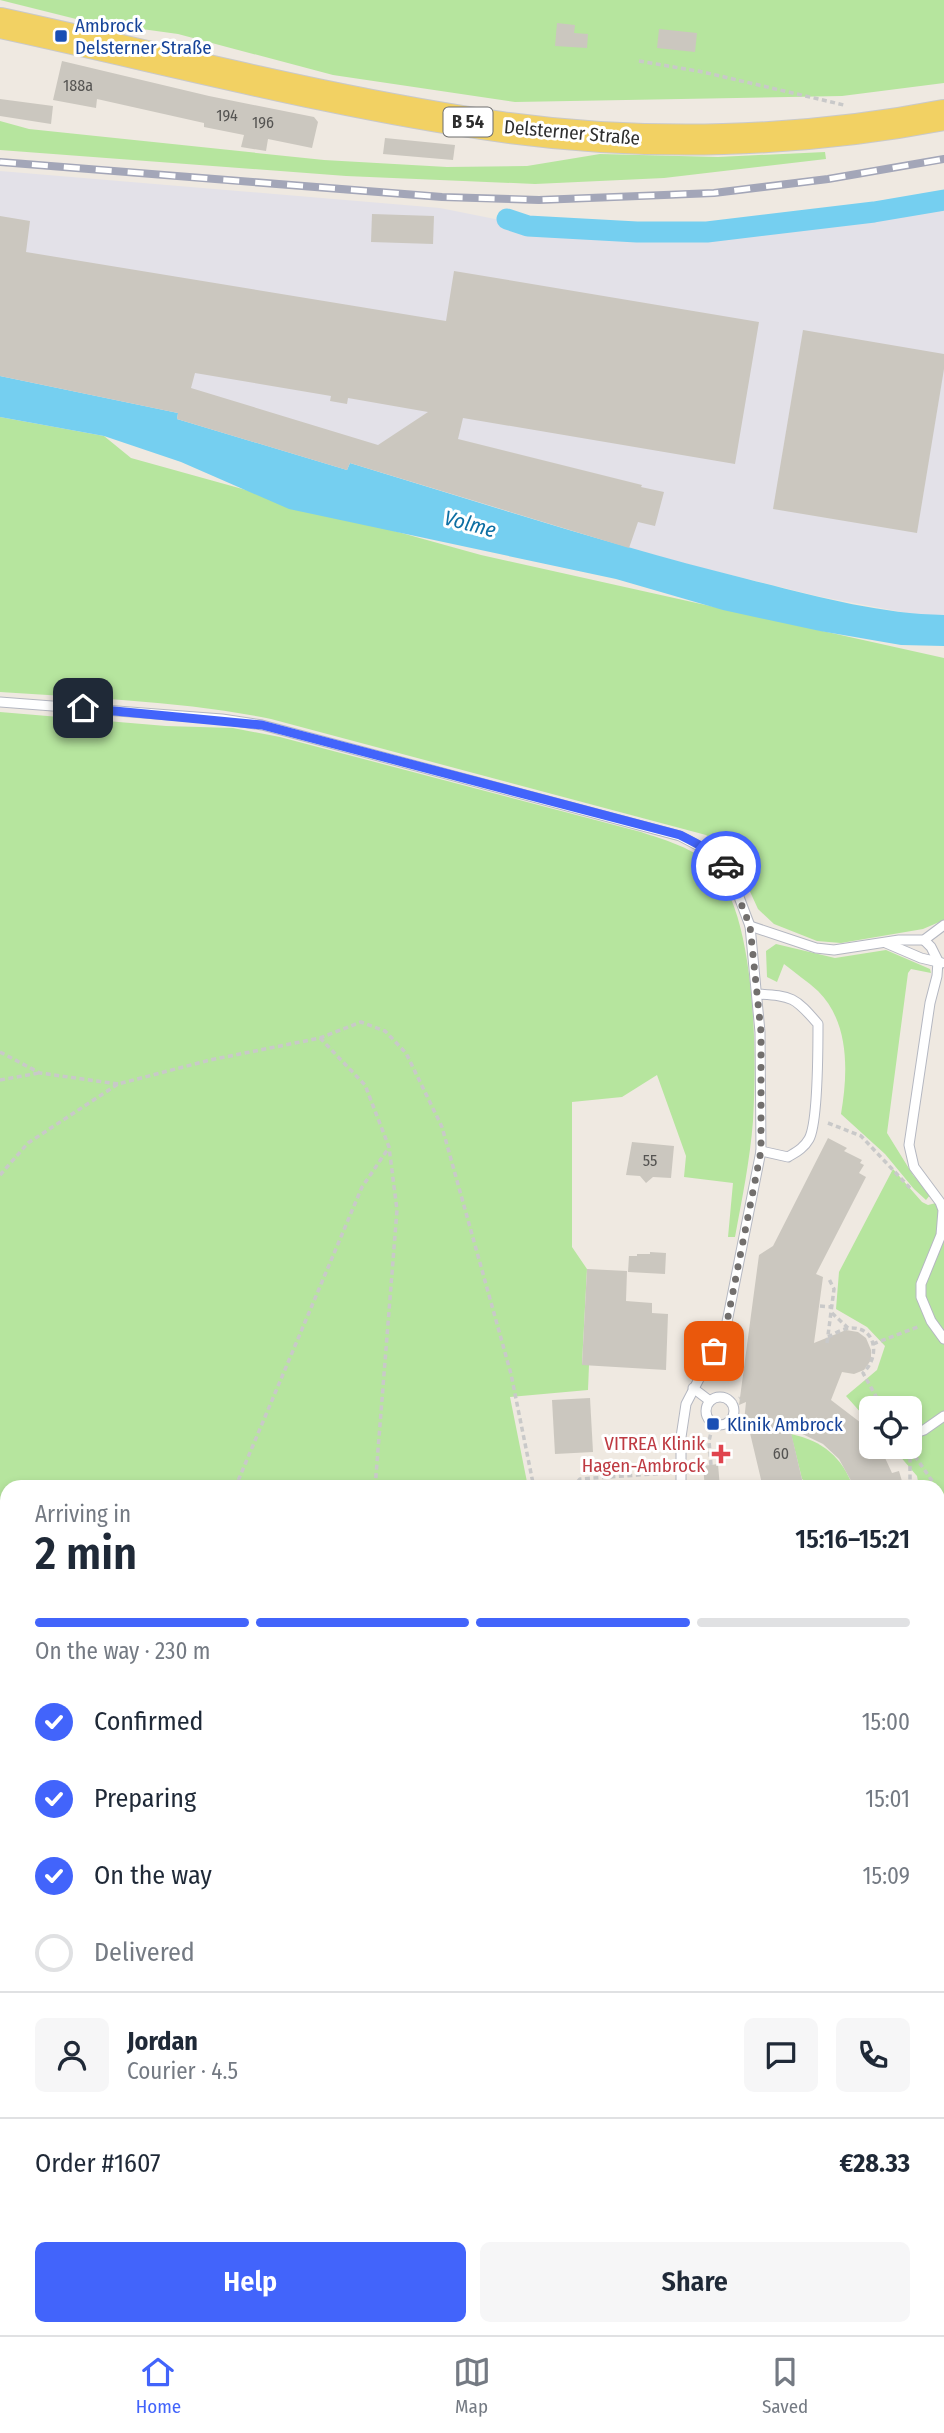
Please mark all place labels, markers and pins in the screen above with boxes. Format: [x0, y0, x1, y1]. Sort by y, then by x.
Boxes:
place label: Ambrock Delsterner Straße [75, 14, 212, 59]
marker: Ambrock Delsterner Straße [53, 28, 69, 44]
pin [53, 678, 113, 738]
pin [684, 1321, 744, 1381]
place label: Klinik Ambrock [727, 1413, 843, 1436]
marker: Klinik Ambrock [705, 1416, 721, 1432]
place label: VITREA Klinik Hagen-Ambrock [582, 1432, 705, 1477]
marker: VITREA Klinik Hagen-Ambrock [711, 1444, 731, 1464]

